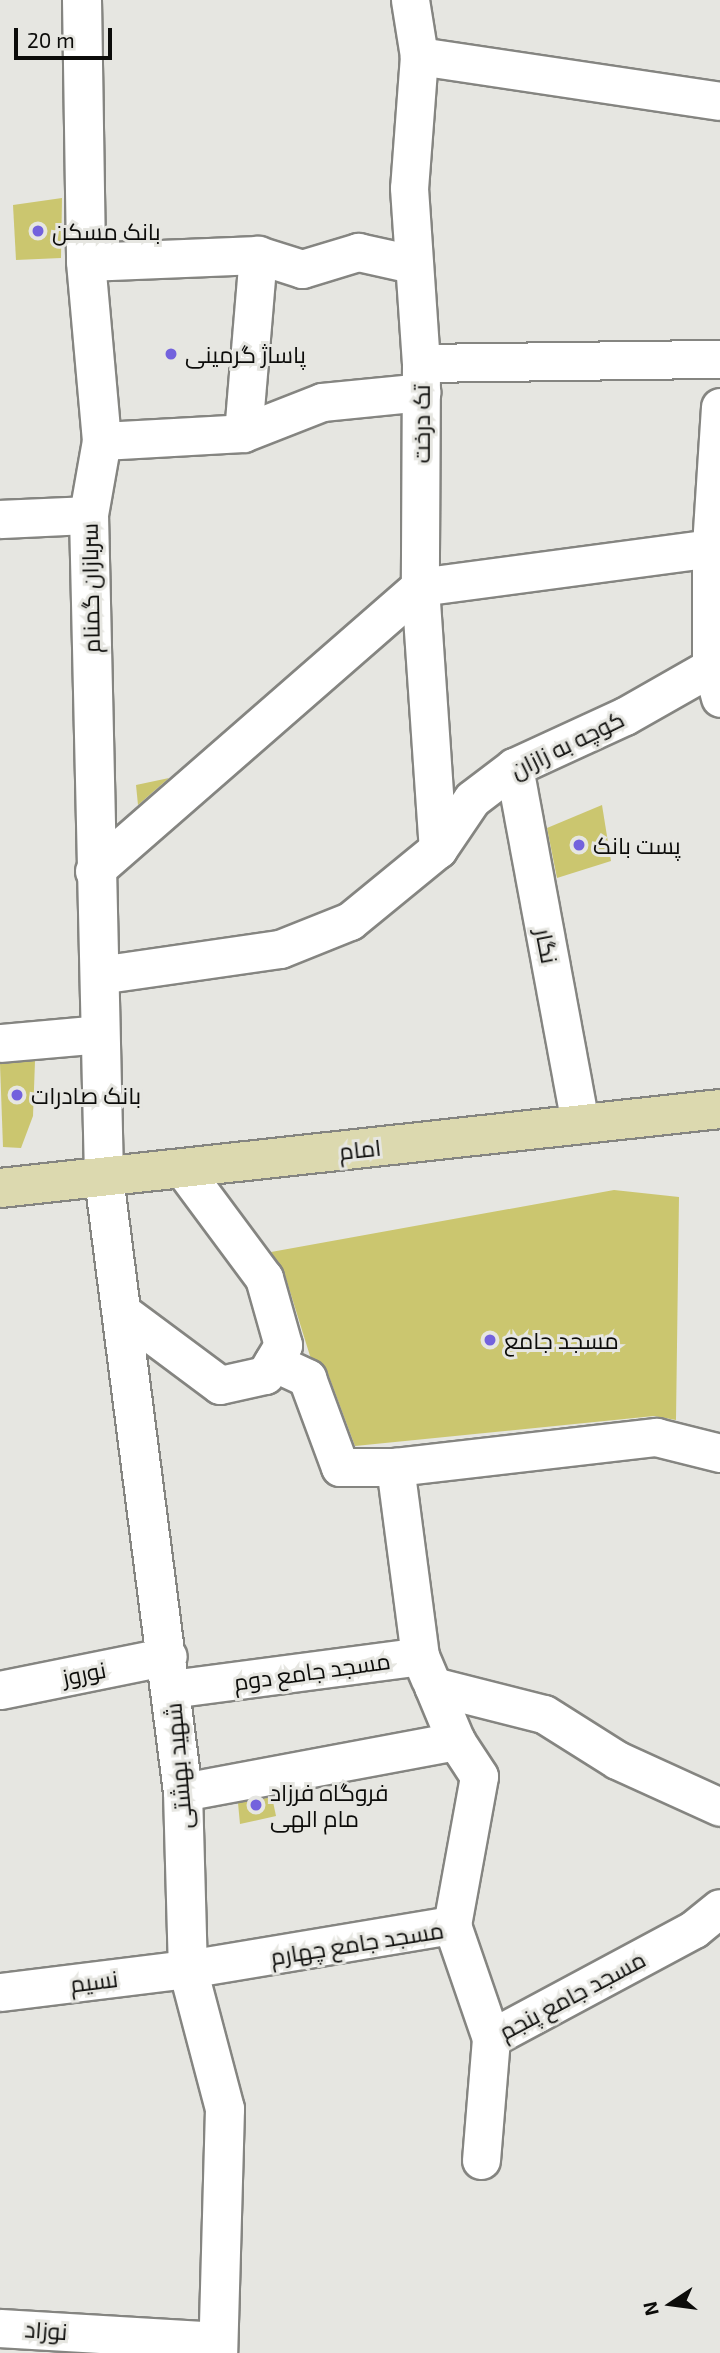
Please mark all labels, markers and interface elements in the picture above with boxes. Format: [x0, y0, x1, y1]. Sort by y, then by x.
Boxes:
scale bar [18, 14, 116, 58]
text: 20 m [27, 27, 75, 52]
place label: بانک مسکن [52, 217, 161, 245]
marker: بانک مسکن [30, 223, 46, 239]
place label: پاساژ گرمینی [185, 340, 306, 368]
marker: پاساژ گرمینی [163, 346, 179, 362]
street label: تک درخت [407, 385, 435, 463]
street label: سربازان گمنام [75, 523, 105, 653]
street label: کوچه به زازان [506, 705, 628, 783]
place label: پست بانک [593, 831, 681, 859]
marker: پست بانک [571, 837, 587, 853]
street label: نگار [530, 926, 564, 966]
place label: بانک صادرات [31, 1081, 141, 1109]
marker: بانک صادرات [9, 1087, 25, 1103]
street label: امام [338, 1133, 382, 1165]
place label: مسجد جامع [504, 1326, 619, 1354]
marker: مسجد جامع [482, 1332, 498, 1348]
street label: مسجد جامع دوم [232, 1646, 392, 1696]
street label: نوروز [60, 1655, 108, 1691]
street label: شهید بهشتی [159, 1702, 197, 1830]
place label: فروگاه فرزاد مام الهی [270, 1778, 388, 1832]
marker: فروگاه فرزاد مام الهی [248, 1797, 264, 1813]
street label: مسجد جامع چهارم [268, 1916, 446, 1970]
street label: مسجد جامع پنجم [494, 1945, 650, 2045]
street label: نسیم [69, 1964, 119, 1998]
north arrow [636, 2269, 706, 2339]
text: N [637, 2300, 663, 2318]
street label: نوزاد [24, 2315, 68, 2345]

